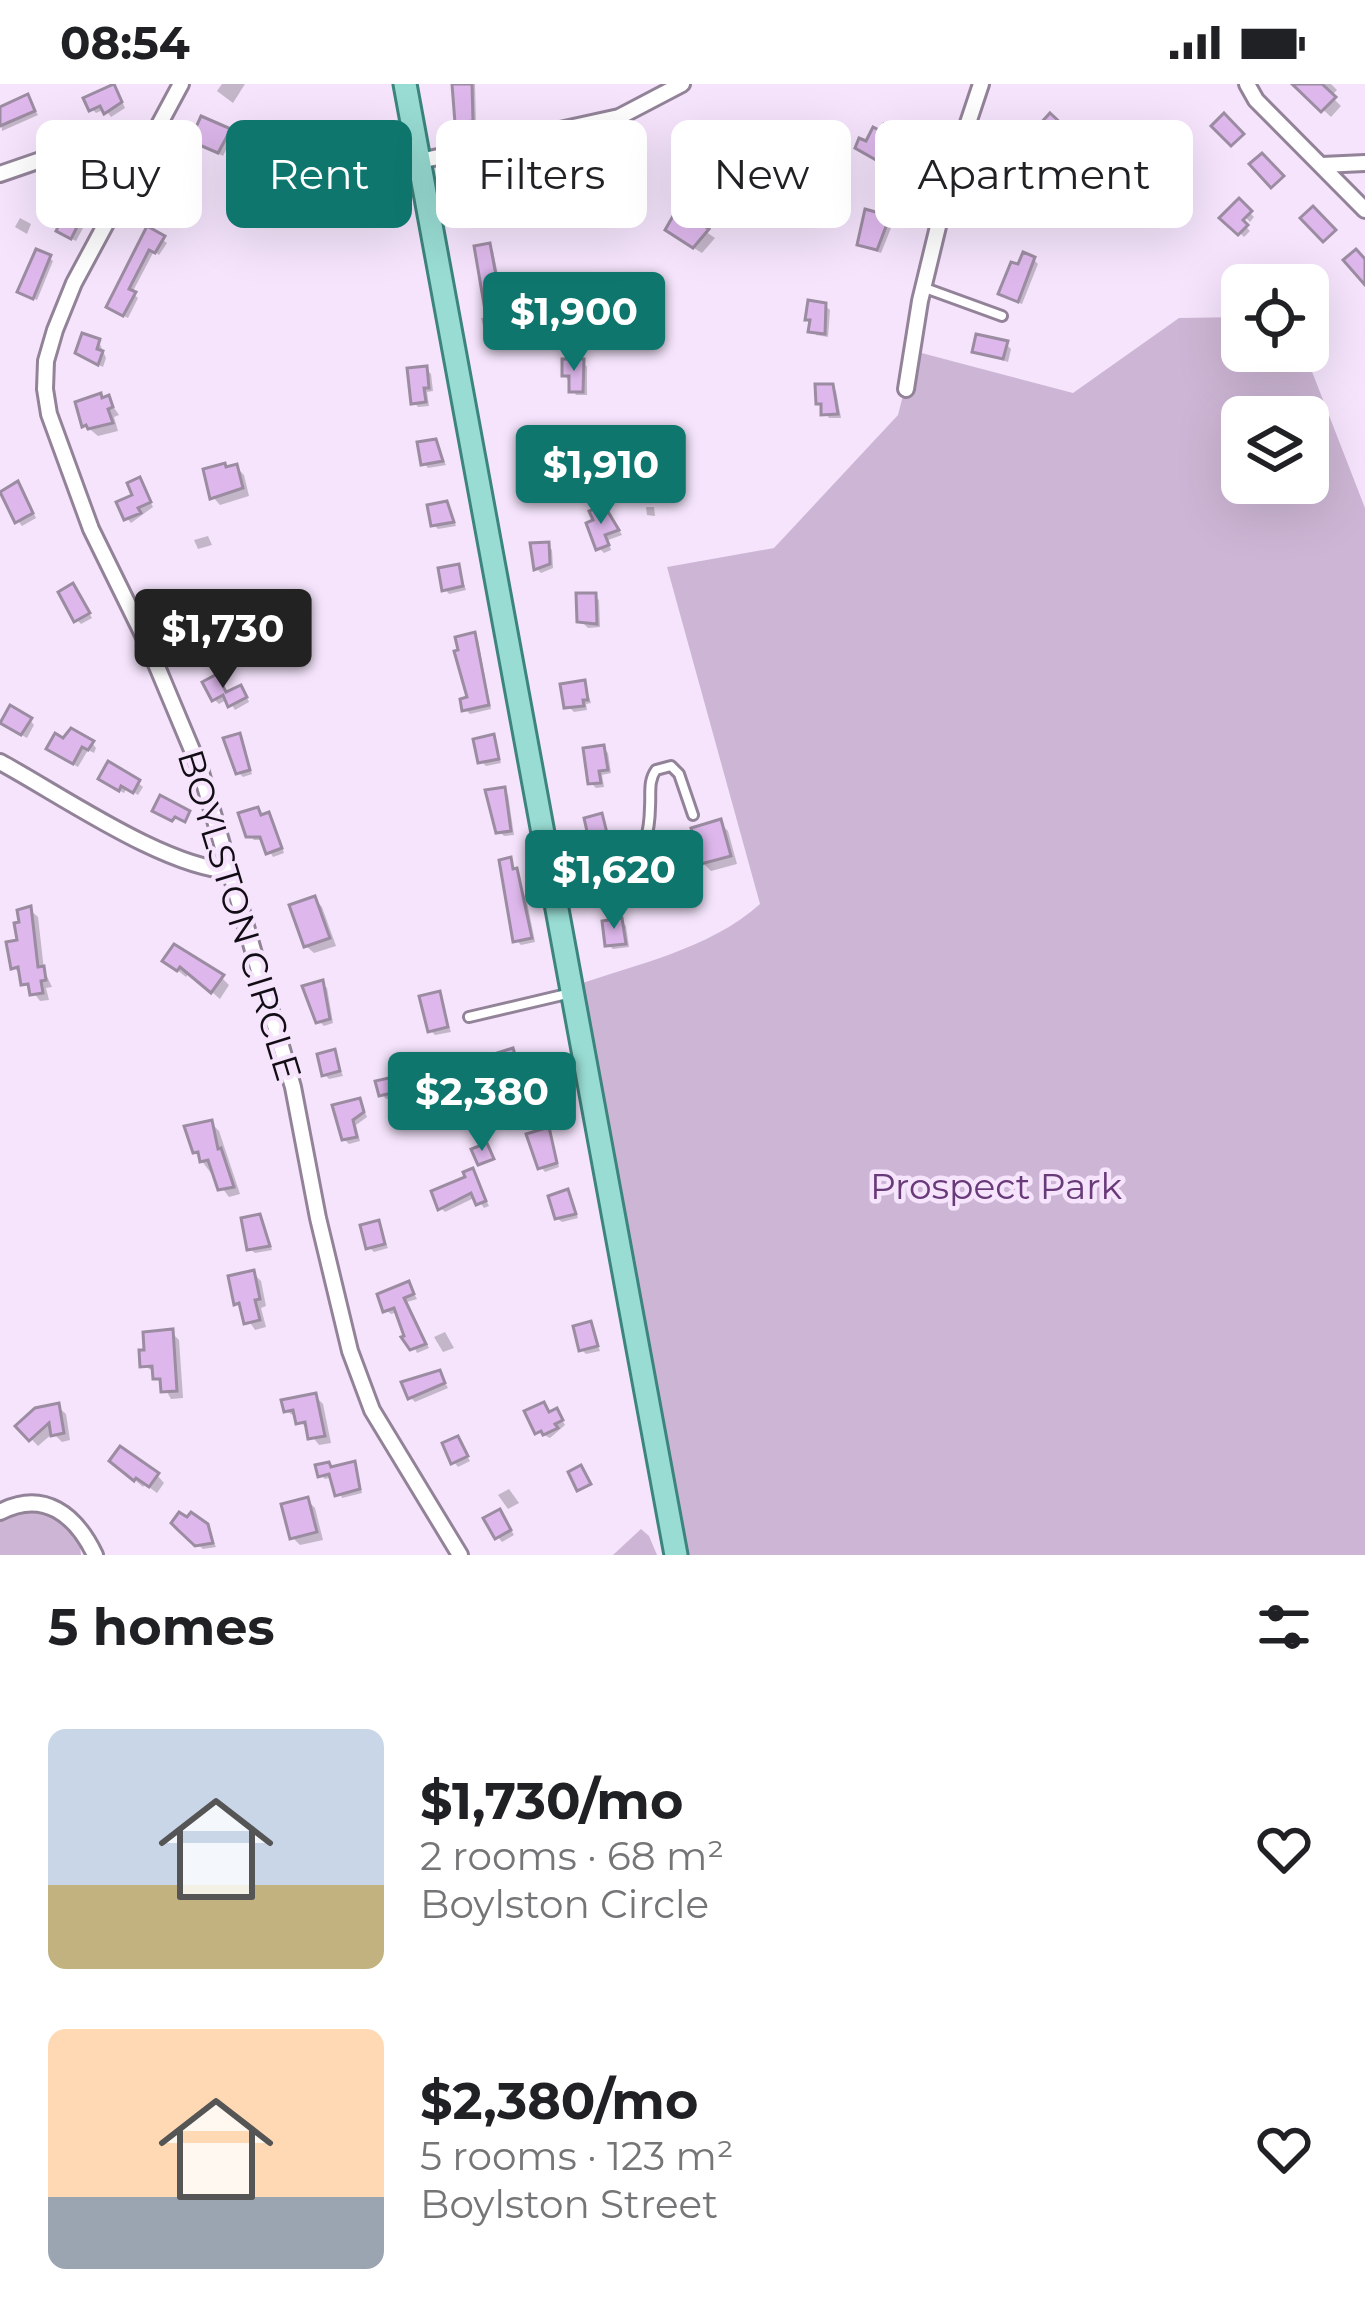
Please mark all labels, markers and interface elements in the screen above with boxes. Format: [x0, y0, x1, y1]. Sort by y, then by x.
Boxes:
text: 08:54 [60, 15, 190, 70]
chip: Buy [36, 120, 202, 228]
chip: Rent [226, 120, 412, 228]
chip: Filters [436, 120, 647, 228]
chip: New [671, 120, 851, 228]
chip: Apartment [875, 120, 1193, 228]
map controls [1221, 264, 1329, 504]
button: locate [1221, 264, 1329, 372]
pin: $1,900 [476, 272, 672, 374]
text: $1,900 [510, 287, 638, 335]
button: layers [1221, 396, 1329, 504]
pin: $1,910 [503, 425, 699, 527]
text: $1,910 [543, 440, 659, 488]
pin: $1,730 [125, 589, 321, 691]
text: $1,730 [162, 604, 284, 652]
street label: BOYLSTON CIRCLE [169, 744, 311, 1086]
pin: $1,620 [516, 830, 712, 932]
text: $1,620 [552, 845, 676, 893]
pin: $2,380 [384, 1052, 580, 1154]
text: $2,380 [415, 1067, 549, 1115]
park label: Prospect Park [870, 1164, 1123, 1208]
icon: filters [1251, 1594, 1317, 1660]
text: 5 homes [48, 1596, 275, 1658]
text: $1,730/mo [420, 1770, 683, 1832]
icon: home [144, 1777, 288, 1921]
icon: heart [1251, 1816, 1317, 1882]
text: 2 rooms · 68 m² [420, 1832, 724, 1880]
text: Boylston Circle [420, 1880, 709, 1928]
text: $2,380/mo [420, 2070, 698, 2132]
icon: home [144, 2077, 288, 2221]
icon: heart [1251, 2116, 1317, 2182]
text: 5 rooms · 123 m² [420, 2132, 734, 2180]
text: Boylston Street [420, 2180, 718, 2228]

